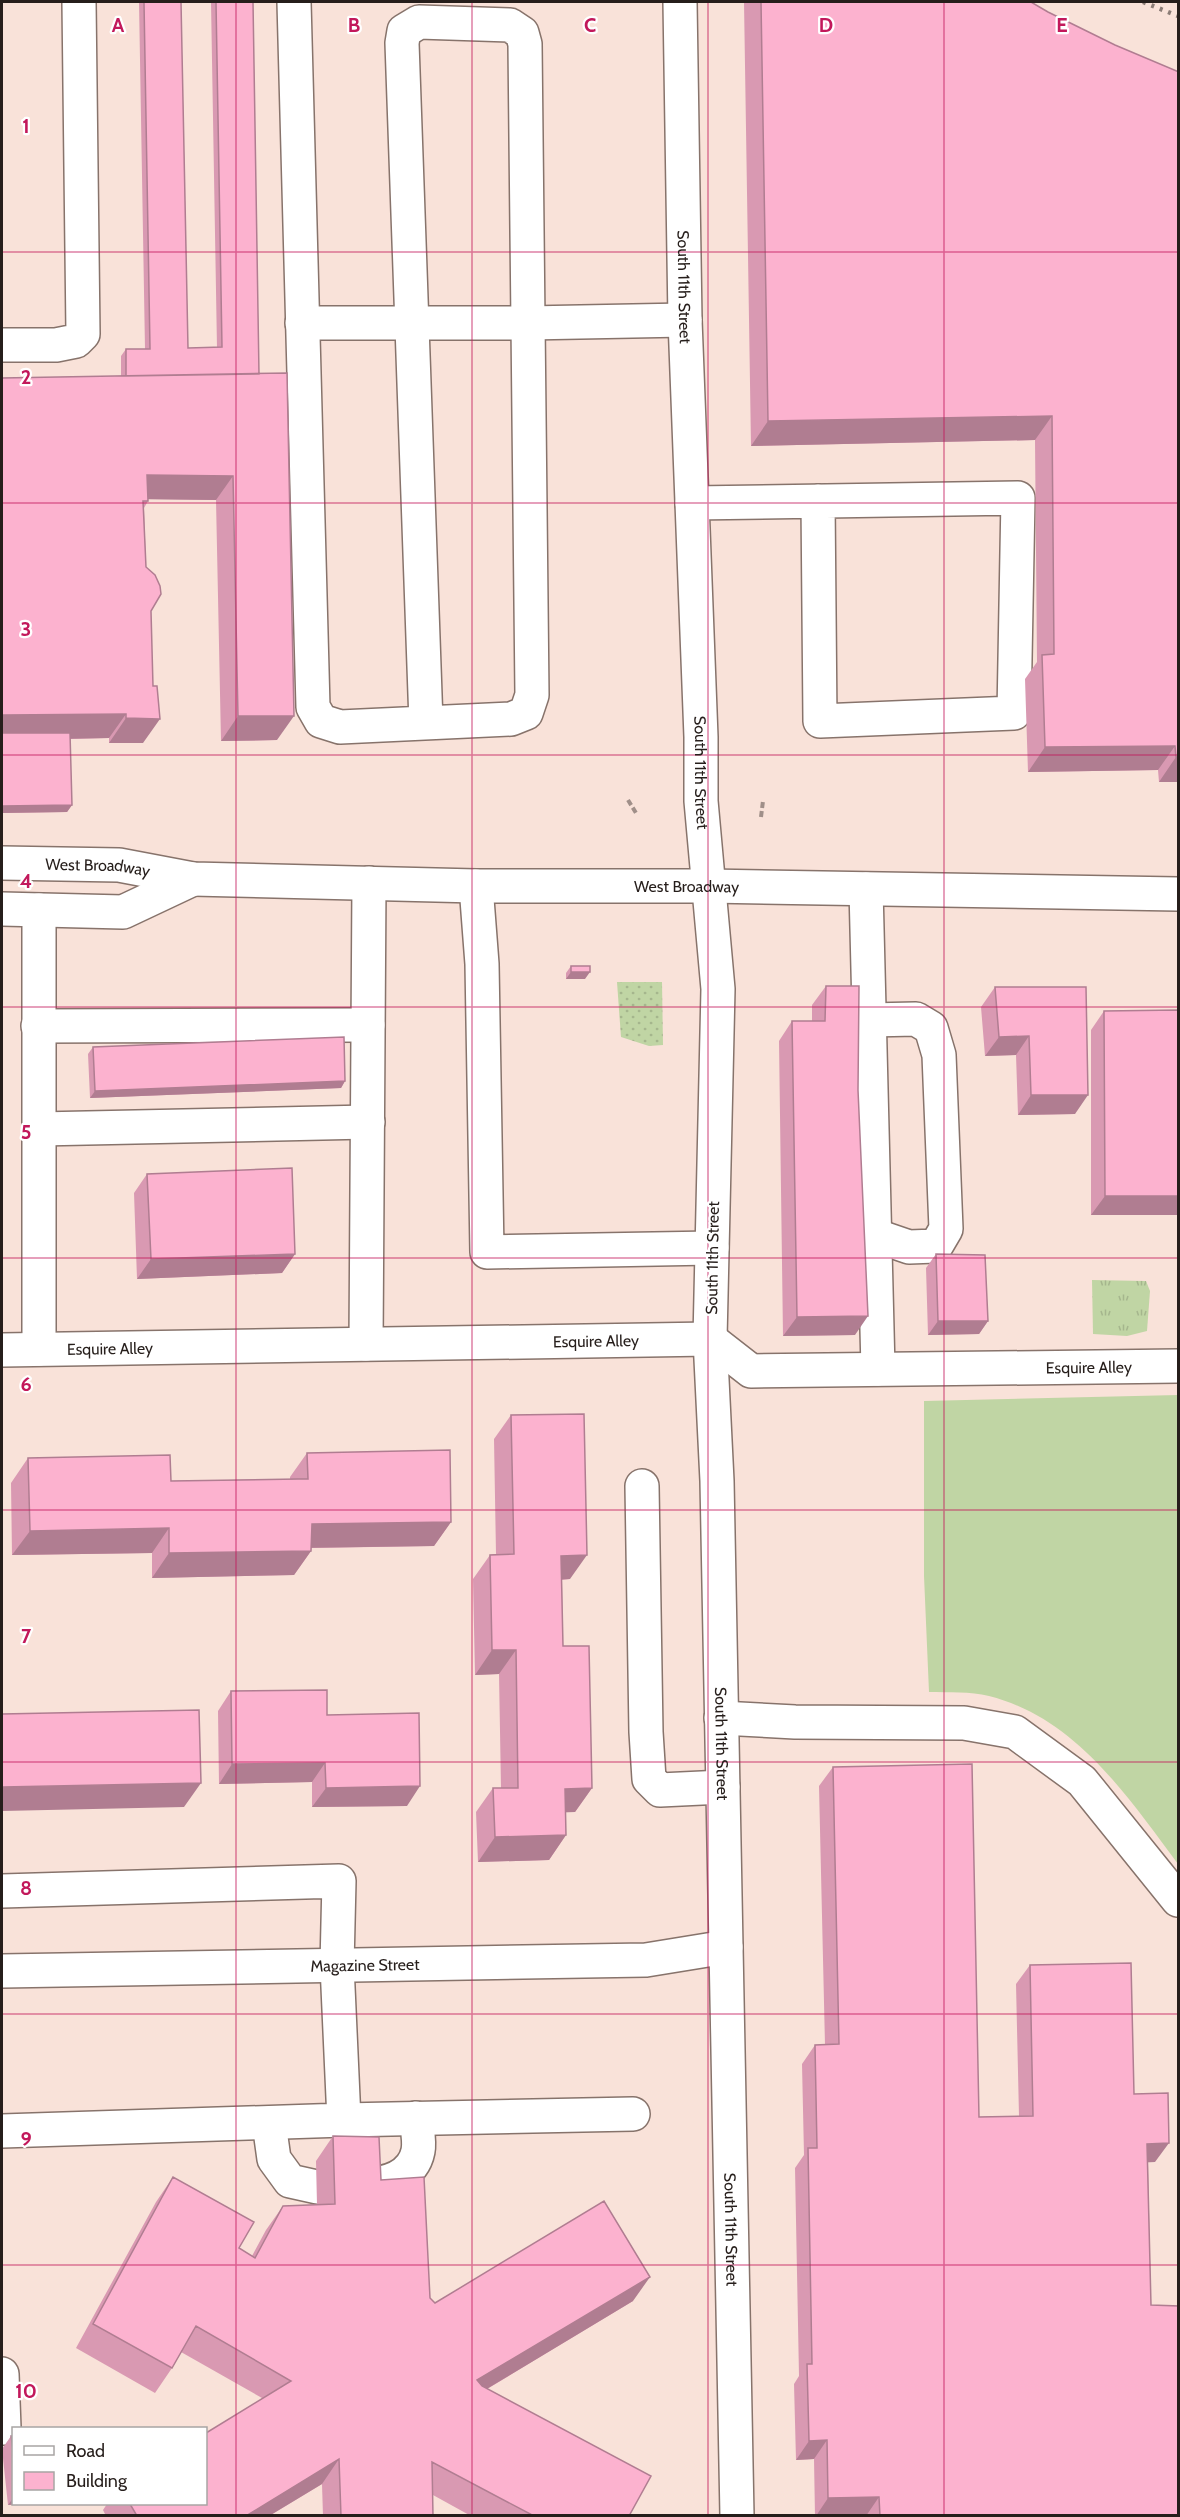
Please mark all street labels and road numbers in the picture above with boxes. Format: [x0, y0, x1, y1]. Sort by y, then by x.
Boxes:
street label: South 11th Street [674, 230, 695, 345]
street label: South 11th Street [690, 716, 713, 831]
street label: West Broadway [45, 855, 152, 881]
street label: West Broadway [634, 877, 739, 897]
street label: South 11th Street [702, 1201, 723, 1315]
street label: Esquire Alley [553, 1331, 639, 1351]
street label: Esquire Alley [67, 1339, 153, 1359]
street label: Esquire Alley [1046, 1358, 1132, 1378]
street label: South 11th Street [711, 1687, 732, 1801]
street label: Magazine Street [310, 1955, 420, 1976]
street label: South 11th Street [720, 2173, 742, 2287]

